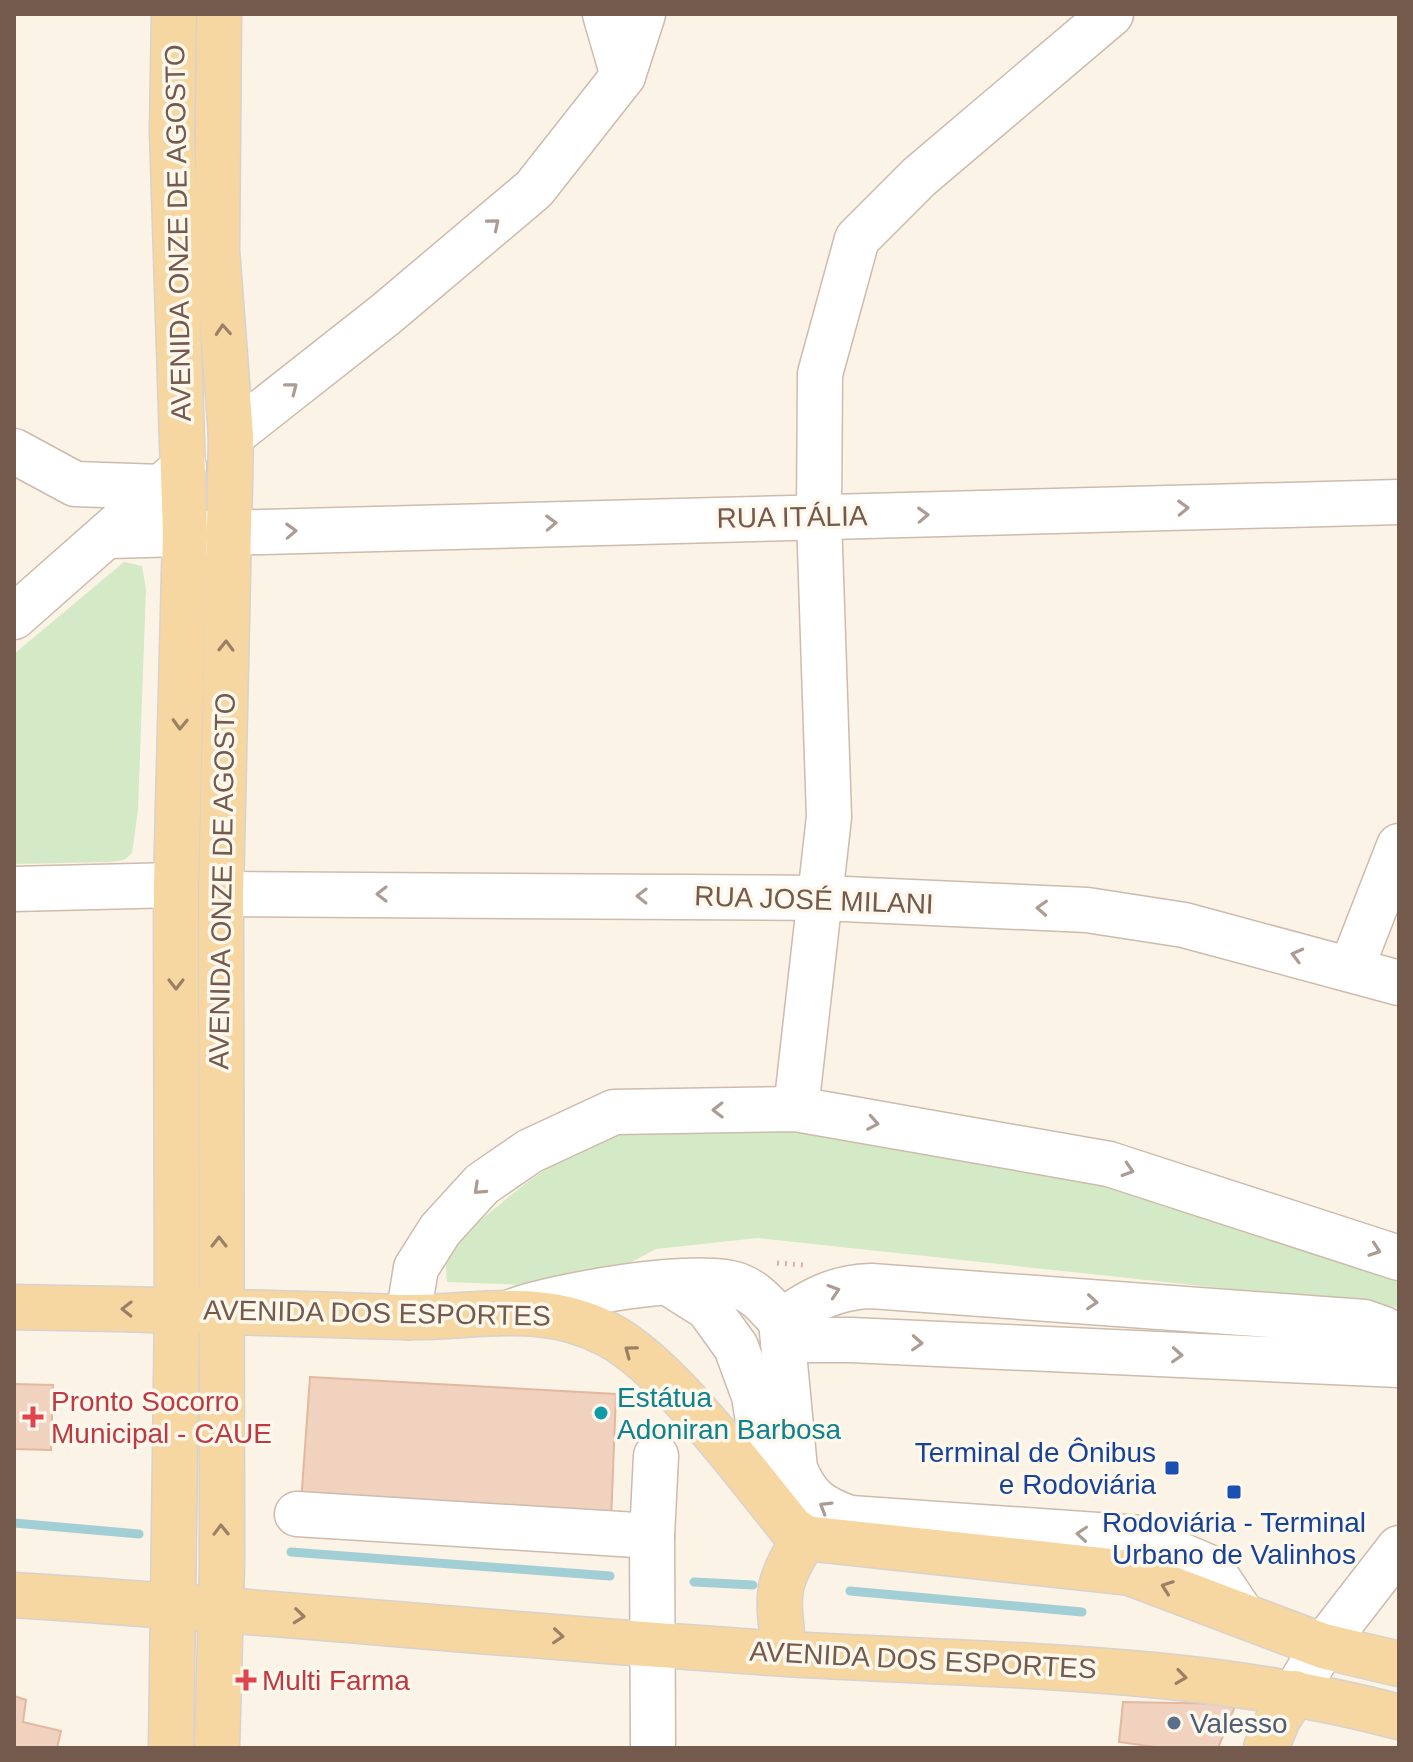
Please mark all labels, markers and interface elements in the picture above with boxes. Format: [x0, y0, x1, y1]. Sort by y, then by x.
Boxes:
street label: AVENIDA ONZE DE AGOSTO [159, 44, 197, 422]
one-way arrow [484, 219, 499, 234]
one-way arrow [215, 323, 232, 336]
one-way arrow [283, 383, 298, 397]
one-way arrow [1177, 499, 1190, 516]
street label: RUA ITÁLIA [716, 500, 868, 534]
one-way arrow [917, 506, 930, 524]
one-way arrow [545, 514, 558, 532]
one-way arrow [285, 523, 298, 540]
one-way arrow [217, 639, 235, 652]
street label: AVENIDA ONZE DE AGOSTO [203, 692, 241, 1070]
one-way arrow [172, 718, 189, 731]
street label: RUA JOSÉ MILANI [694, 880, 934, 920]
one-way arrow [375, 885, 388, 903]
one-way arrow [635, 887, 648, 904]
one-way arrow [1035, 900, 1048, 917]
one-way arrow [1290, 947, 1304, 964]
one-way arrow [167, 978, 185, 991]
one-way arrow [711, 1101, 724, 1119]
one-way arrow [866, 1113, 879, 1130]
one-way arrow [1121, 1161, 1134, 1177]
one-way arrow [474, 1180, 488, 1194]
one-way arrow [210, 1235, 228, 1248]
one-way arrow [1368, 1241, 1382, 1257]
one-way arrow [826, 1284, 840, 1300]
one-way arrow [1086, 1293, 1099, 1310]
street label: AVENIDA DOS ESPORTES [203, 1294, 551, 1332]
one-way arrow [120, 1300, 133, 1318]
one-way arrow [911, 1334, 924, 1351]
one-way arrow [624, 1346, 639, 1360]
one-way arrow [1171, 1346, 1184, 1363]
place label: Estátua Adoniran Barbosa [617, 1382, 842, 1445]
place label: Pronto Socorro Municipal - CAUE [51, 1386, 272, 1449]
marker: Estátua Adoniran Barbosa [592, 1404, 610, 1422]
marker: Pronto Socorro Municipal - CAUE [22, 1406, 44, 1428]
place label: Terminal de Ônibus e Rodoviária [915, 1437, 1156, 1500]
marker: Terminal de Ônibus e Rodoviária [1163, 1459, 1181, 1477]
marker: Rodoviária - Terminal Urbano de Valinhos [1225, 1483, 1243, 1501]
one-way arrow [819, 1501, 834, 1517]
place label: Rodoviária - Terminal Urbano de Valinhos [1102, 1507, 1366, 1570]
one-way arrow [212, 1523, 230, 1536]
one-way arrow [1075, 1525, 1088, 1542]
one-way arrow [1161, 1580, 1175, 1596]
one-way arrow [293, 1608, 306, 1625]
one-way arrow [552, 1627, 565, 1644]
street label: AVENIDA DOS ESPORTES [749, 1635, 1097, 1685]
place label: Multi Farma [262, 1665, 410, 1696]
one-way arrow [1175, 1669, 1188, 1686]
marker: Multi Farma [237, 1671, 255, 1689]
place label: Valesso [1190, 1708, 1288, 1739]
marker: Valesso [1165, 1714, 1183, 1732]

